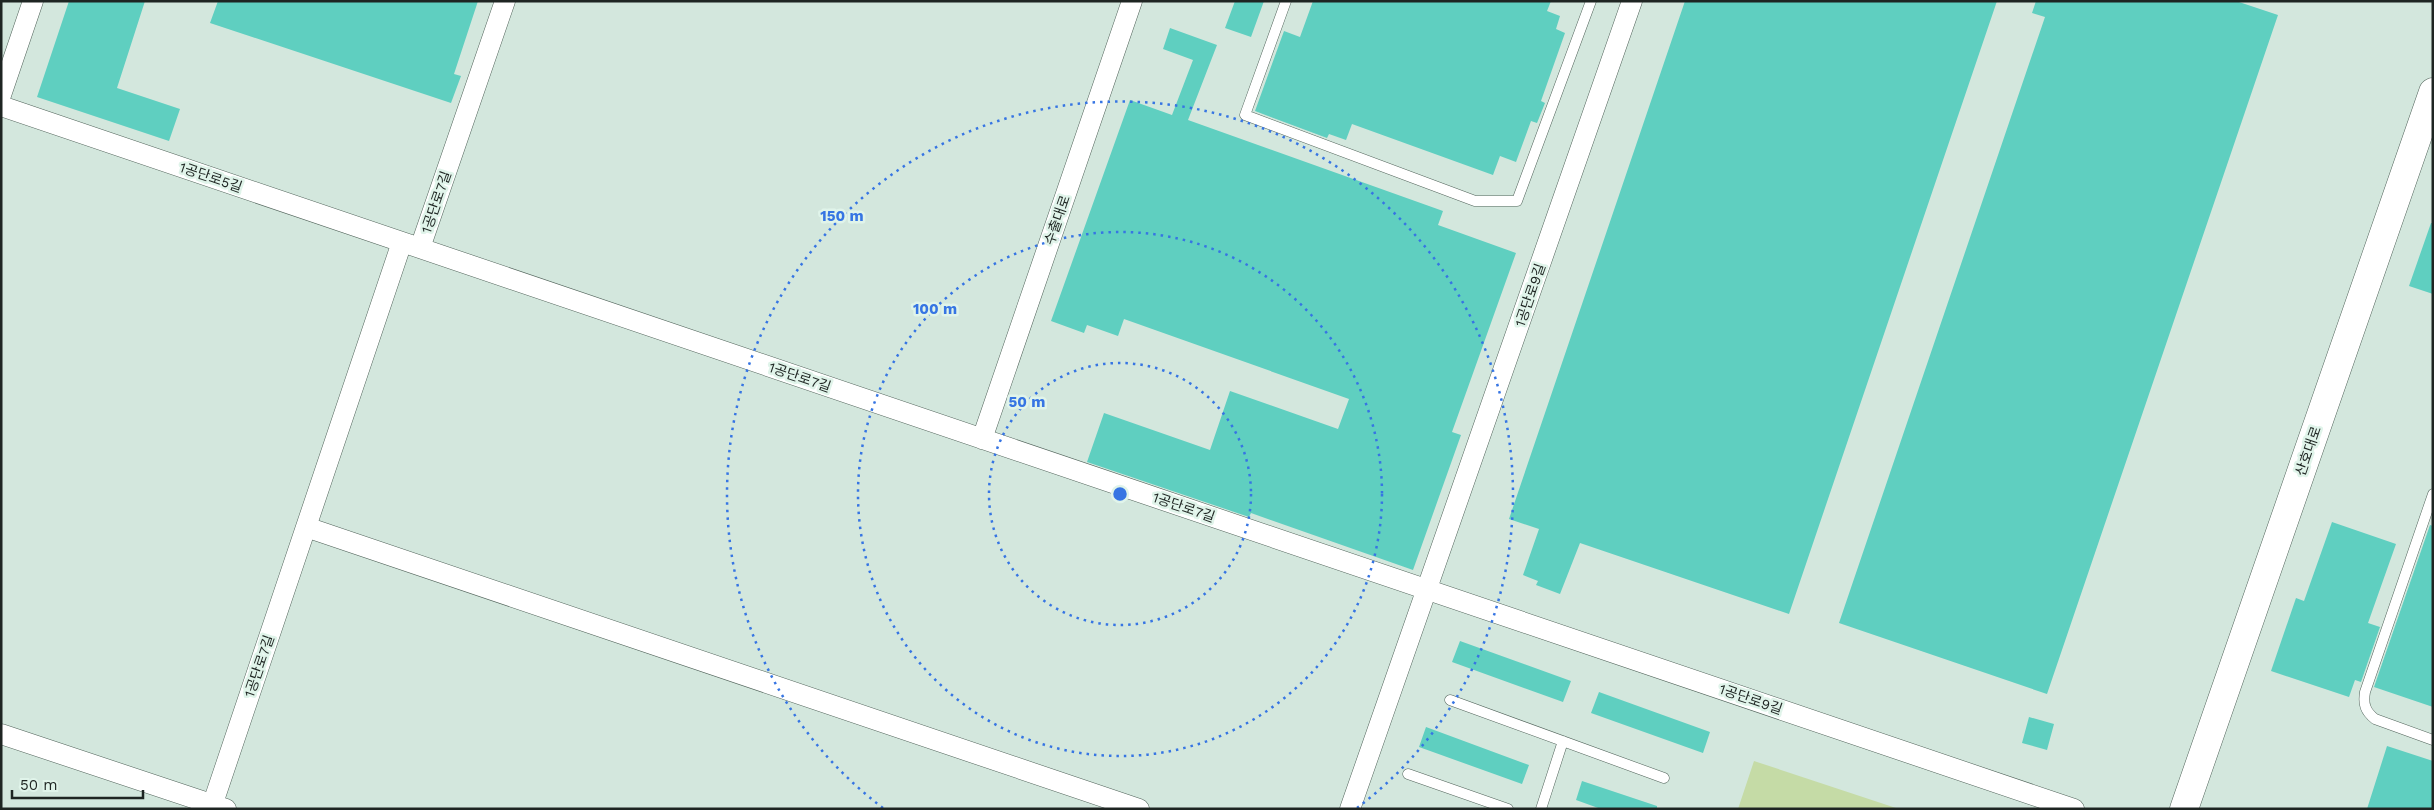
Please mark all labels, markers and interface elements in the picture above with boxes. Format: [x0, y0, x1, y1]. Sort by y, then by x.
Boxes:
street label: 1공단로5길 [178, 159, 244, 195]
street label: 1공단로7길 [418, 169, 454, 235]
street label: 수출대로 [1041, 193, 1073, 247]
text: 150 m [820, 207, 864, 225]
street label: 1공단로9길 [1512, 261, 1548, 329]
text: 100 m [913, 300, 957, 318]
street label: 1공단로7길 [767, 359, 833, 395]
text: 50 m [1009, 393, 1045, 411]
street label: 산호대로 [2292, 424, 2324, 478]
centre of rings [1111, 485, 1129, 503]
street label: 1공단로7길 [1151, 489, 1217, 525]
street label: 1공단로7길 [241, 633, 277, 699]
street label: 1공단로9길 [1717, 681, 1785, 717]
scale bar [12, 768, 144, 800]
text: 50 m [20, 776, 57, 794]

